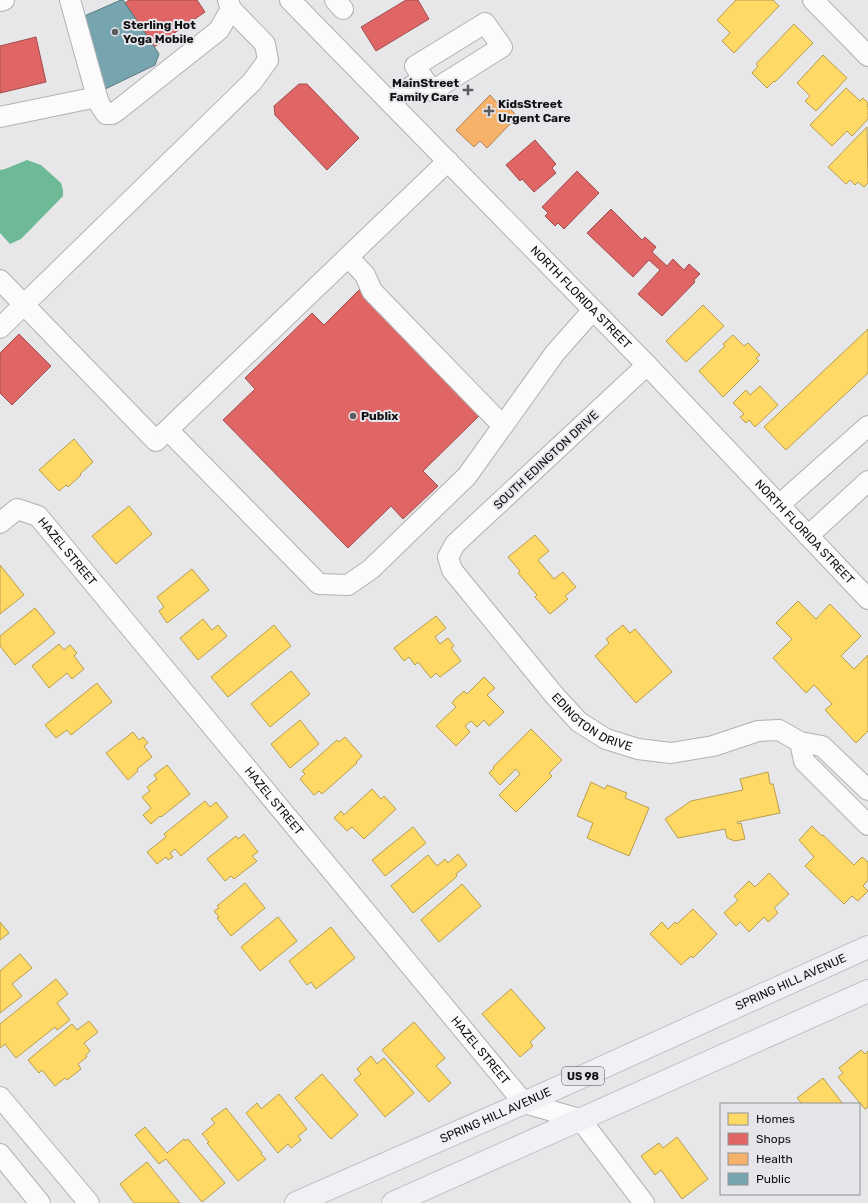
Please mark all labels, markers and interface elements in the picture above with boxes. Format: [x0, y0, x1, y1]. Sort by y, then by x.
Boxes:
place label: Sterling Hot Yoga Mobile [123, 18, 196, 46]
marker: Sterling Hot Yoga Mobile [110, 27, 120, 37]
place label: MainStreet Family Care [389, 76, 459, 104]
marker: MainStreet Family Care [462, 84, 474, 96]
place label: KidsStreet Urgent Care [498, 97, 571, 125]
marker: KidsStreet Urgent Care [483, 105, 495, 117]
street label: NORTH FLORIDA STREET [528, 243, 634, 352]
street label: SOUTH EDINGTON DRIVE [491, 408, 601, 512]
place label: Publix [361, 409, 398, 423]
marker: Publix [348, 411, 358, 421]
street label: NORTH FLORIDA STREET [752, 477, 857, 587]
street label: HAZEL STREET [35, 514, 100, 588]
street label: EDINGTON DRIVE [549, 690, 634, 754]
street label: HAZEL STREET [242, 764, 306, 838]
street label: SPRING HILL AVENUE [733, 951, 849, 1013]
street label: HAZEL STREET [448, 1014, 513, 1087]
road number: US 98 [562, 1067, 604, 1085]
street label: SPRING HILL AVENUE [438, 1085, 553, 1146]
legend [720, 1103, 860, 1195]
text: Homes [756, 1112, 795, 1126]
text: Shops [756, 1132, 791, 1146]
text: Health [756, 1152, 793, 1166]
text: Public [756, 1172, 791, 1186]

